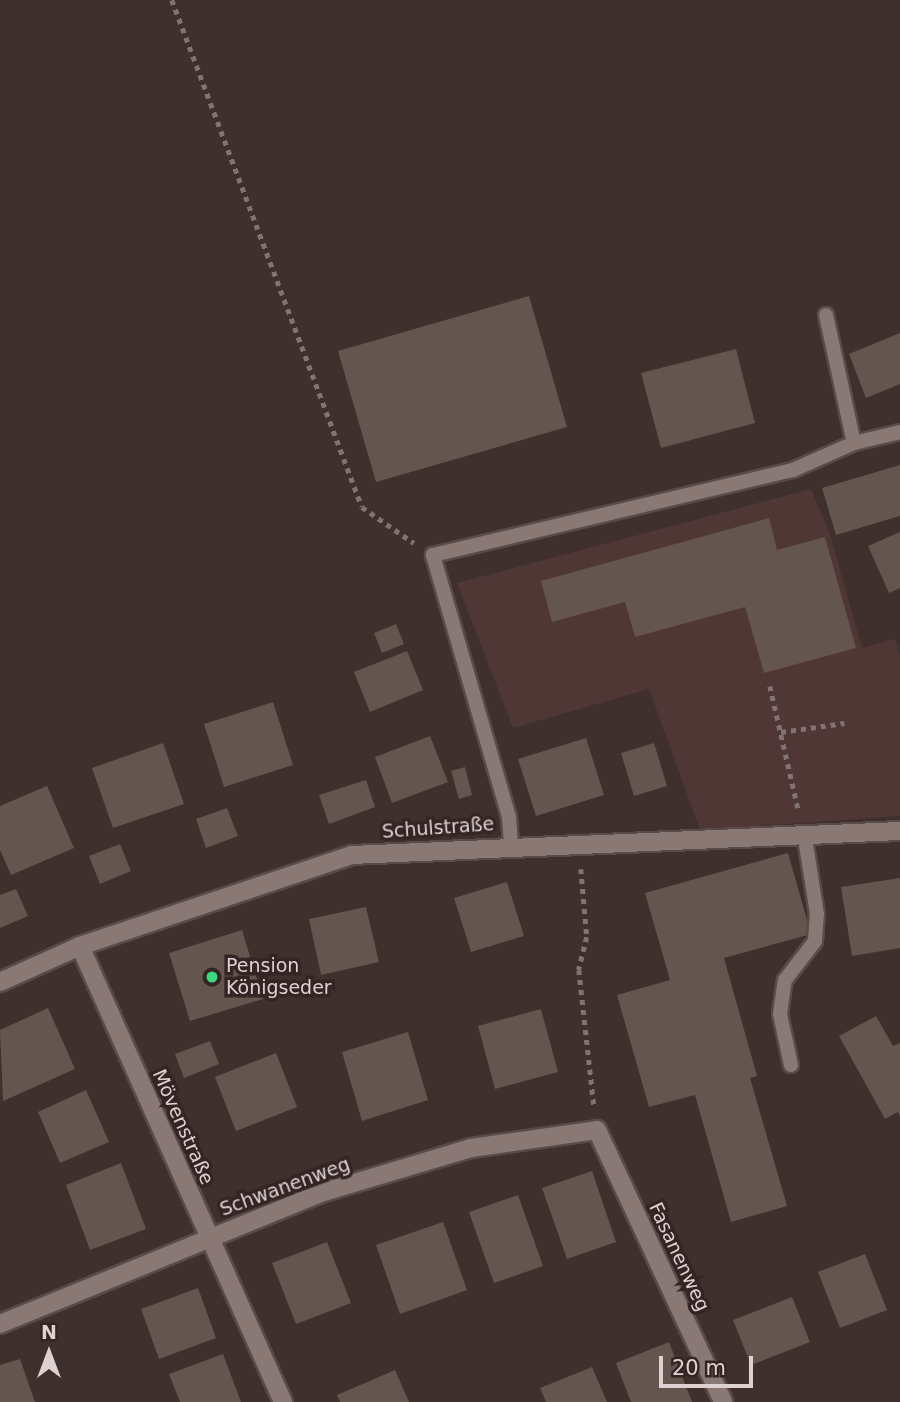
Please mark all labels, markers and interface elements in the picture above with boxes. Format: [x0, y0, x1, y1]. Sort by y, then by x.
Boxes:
street label: Schulstraße [381, 813, 495, 843]
place label: Pension Königseder [226, 955, 332, 999]
marker: Pension Königseder [204, 969, 220, 985]
street label: Mövenstraße [147, 1066, 219, 1188]
street label: Schwanenweg [217, 1153, 353, 1221]
street label: Fasanenweg [644, 1199, 714, 1315]
north arrow [14, 1318, 84, 1388]
text: N [41, 1321, 57, 1343]
scale bar [662, 1342, 757, 1386]
text: 20 m [672, 1356, 726, 1380]

